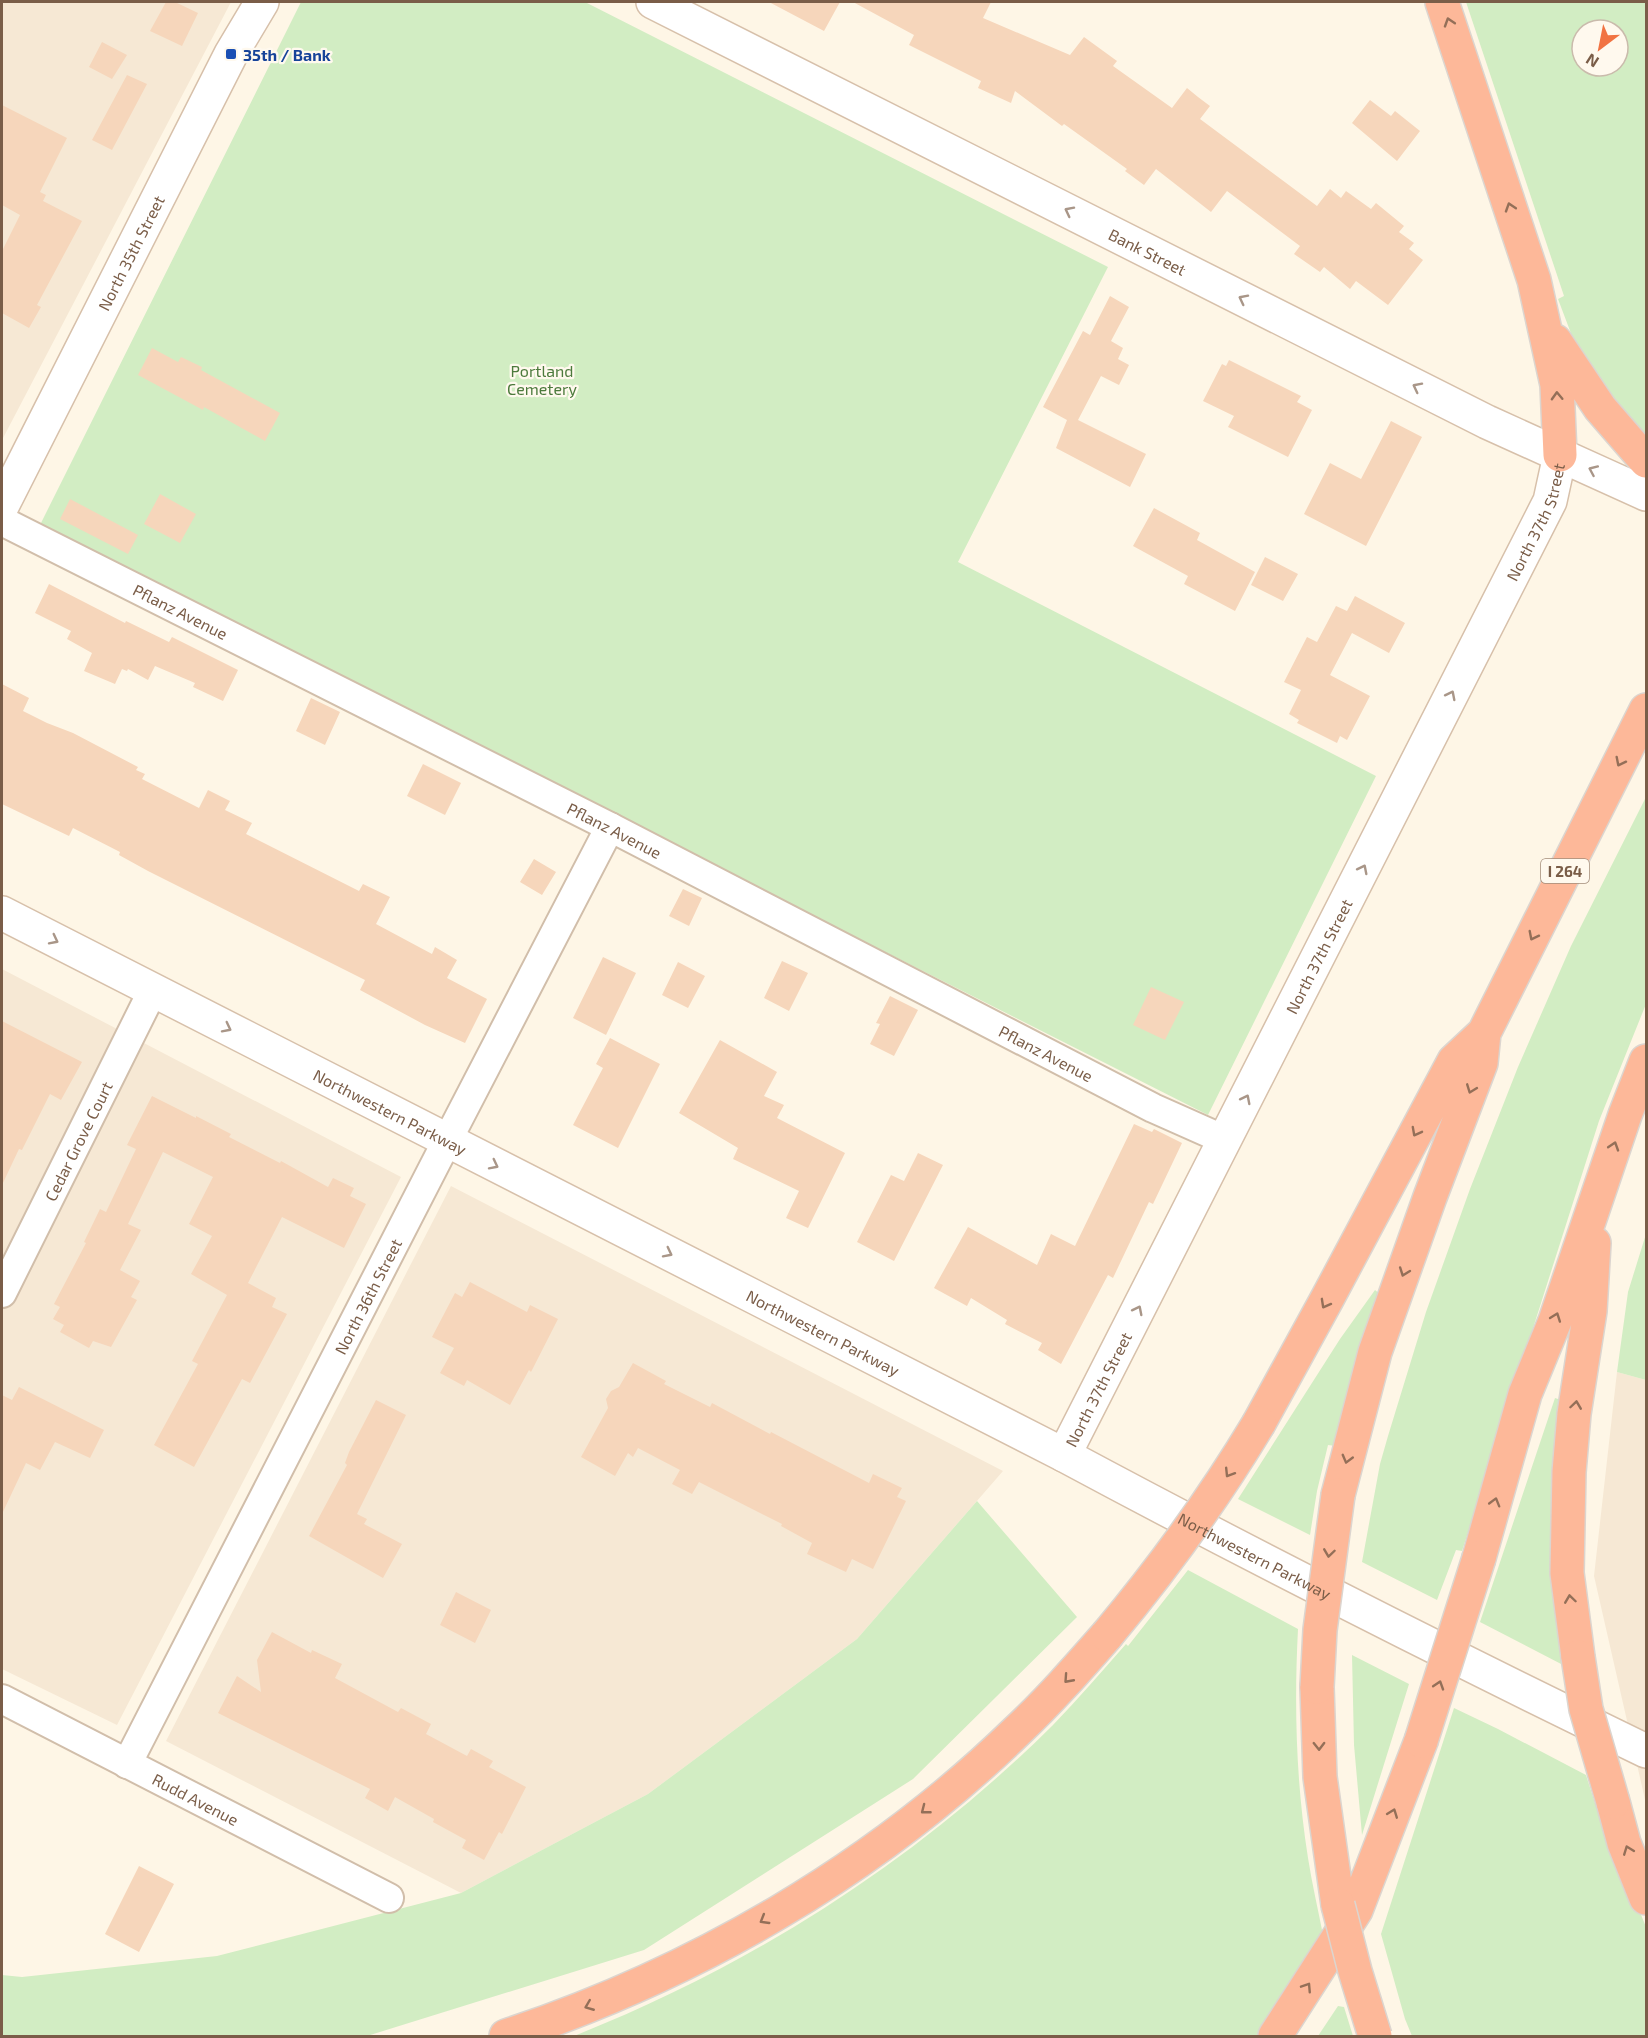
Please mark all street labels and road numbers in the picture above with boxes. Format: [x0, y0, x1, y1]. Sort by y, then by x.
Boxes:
street label: North 35th Street [93, 192, 167, 313]
street label: Bank Street [1106, 224, 1190, 279]
street label: North 37th Street [1502, 461, 1567, 584]
street label: Pflanz Avenue [130, 579, 231, 643]
street label: Pflanz Avenue [564, 798, 665, 862]
road number: I 264 [1541, 859, 1589, 883]
street label: North 37th Street [1281, 895, 1355, 1017]
street label: Pflanz Avenue [996, 1021, 1097, 1085]
street label: Northwestern Parkway [311, 1064, 471, 1158]
street label: Cedar Grove Court [40, 1078, 116, 1204]
street label: North 36th Street [330, 1235, 405, 1357]
street label: Northwestern Parkway [744, 1285, 903, 1379]
street label: North 37th Street [1060, 1328, 1135, 1450]
street label: Northwestern Parkway [1175, 1508, 1335, 1603]
street label: Rudd Avenue [150, 1769, 242, 1829]

